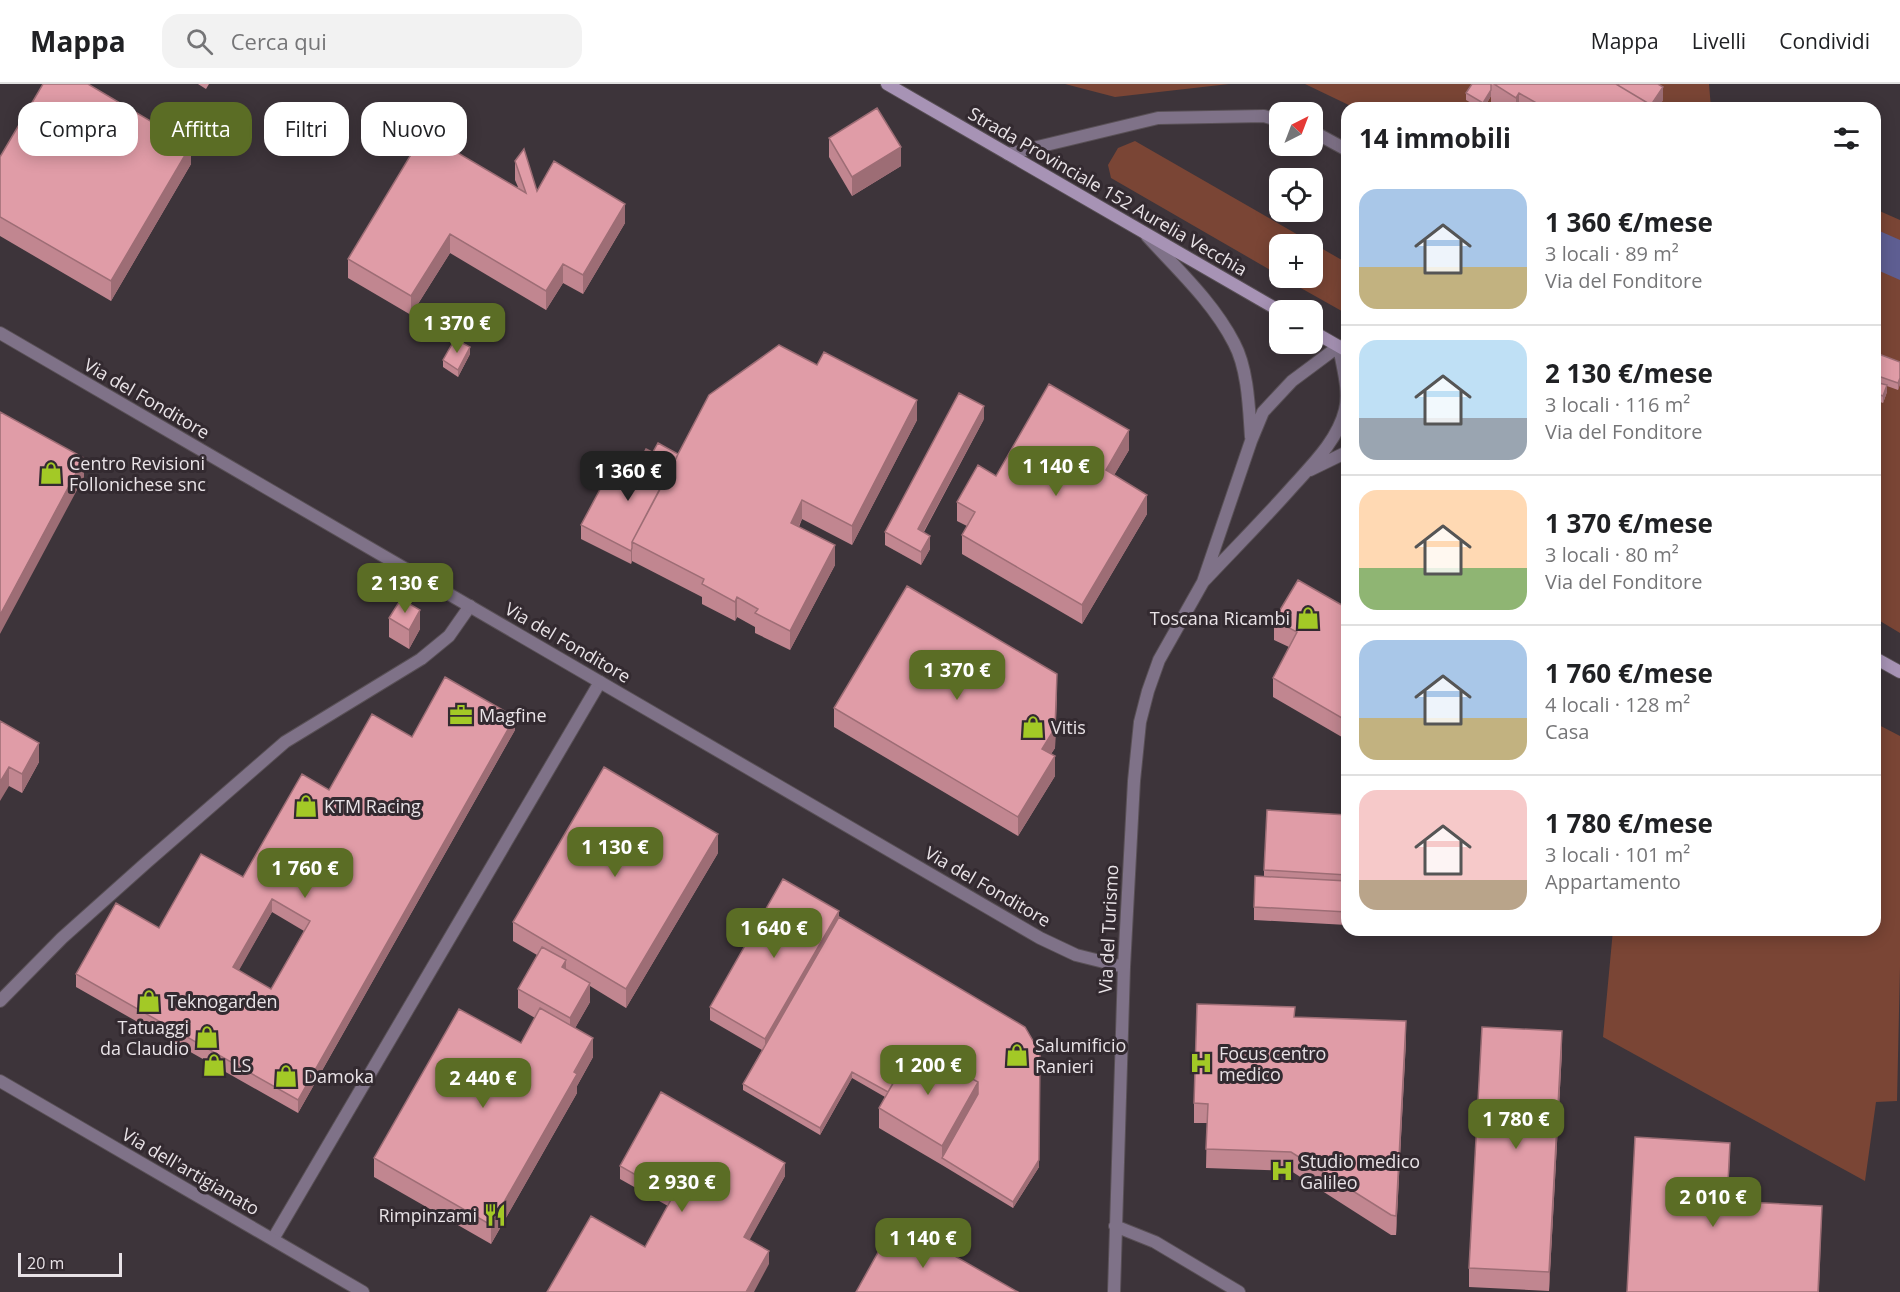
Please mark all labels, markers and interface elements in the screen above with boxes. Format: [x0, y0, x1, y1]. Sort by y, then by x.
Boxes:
search box [162, 14, 582, 68]
text: Mappa [30, 22, 126, 60]
icon: search [183, 25, 216, 58]
text: Cerca qui [231, 26, 327, 56]
text: Mappa [1591, 27, 1659, 55]
text: Livelli [1692, 27, 1746, 55]
text: Condividi [1779, 27, 1870, 55]
street label: Strada Provinciale 152 Aurelia Vecchia [964, 101, 1252, 281]
chip: Compra [18, 102, 138, 156]
chip: Affitta [150, 102, 252, 156]
chip: Filtri [264, 102, 349, 156]
chip: Nuovo [361, 102, 467, 156]
north arrow [1269, 102, 1323, 156]
map controls [1269, 102, 1323, 354]
text: 14 immobili [1359, 120, 1511, 156]
icon: filters [1830, 122, 1863, 155]
button: locate [1269, 168, 1323, 222]
text: 1 360 €/mese [1545, 204, 1713, 240]
icon: home [1407, 213, 1479, 285]
button: + [1269, 234, 1323, 288]
text: 3 locali · 89 m² [1545, 240, 1679, 267]
text: Via del Fonditore [1545, 267, 1702, 294]
button: − [1269, 300, 1323, 354]
pin: 1 370 € [402, 303, 512, 354]
text: 1 370 € [423, 309, 491, 336]
street label: Via del Fonditore [80, 352, 214, 444]
text: 2 130 €/mese [1545, 355, 1713, 391]
icon: home [1407, 364, 1479, 436]
text: 3 locali · 116 m² [1545, 391, 1690, 418]
text: Via del Fonditore [1545, 418, 1702, 445]
pin: 1 140 € [1001, 446, 1111, 497]
place label: Centro Revisioni Follonichese snc [69, 451, 206, 496]
pin: 1 360 € [573, 451, 683, 502]
text: 1 140 € [1022, 452, 1090, 479]
text: 1 360 € [594, 457, 662, 484]
shop icon: Centro Revisioni Follonichese snc [38, 460, 64, 486]
text: 1 370 €/mese [1545, 505, 1713, 541]
icon: home [1407, 514, 1479, 586]
text: 3 locali · 80 m² [1545, 541, 1679, 568]
pin: 2 130 € [350, 563, 460, 614]
text: Via del Fonditore [1545, 568, 1702, 595]
text: 2 130 € [371, 569, 439, 596]
street label: Via del Fonditore [501, 596, 635, 688]
shop icon: Toscana Ricambi [1295, 605, 1321, 631]
place label: Toscana Ricambi [1150, 606, 1290, 630]
pin: 1 370 € [902, 650, 1012, 701]
text: 1 760 €/mese [1545, 655, 1713, 691]
text: 1 370 € [923, 656, 991, 683]
icon: home [1407, 664, 1479, 736]
text: 4 locali · 128 m² [1545, 691, 1690, 718]
office icon: Magfine [448, 702, 474, 728]
place label: Magfine [479, 703, 547, 727]
shop icon: Vitis [1020, 714, 1046, 740]
place label: Vitis [1051, 715, 1086, 739]
text: Casa [1545, 718, 1589, 745]
shop icon: KTM Racing [293, 793, 319, 819]
place label: KTM Racing [324, 794, 421, 818]
text: 1 780 €/mese [1545, 805, 1713, 841]
icon: home [1407, 814, 1479, 886]
pin: 1 130 € [560, 827, 670, 878]
text: 1 130 € [581, 833, 649, 860]
street label: Via del Fonditore [921, 840, 1055, 932]
text: 3 locali · 101 m² [1545, 841, 1690, 868]
pin: 1 760 € [250, 848, 360, 899]
text: 1 760 € [271, 854, 339, 881]
street label: Via del Turismo [1093, 864, 1123, 994]
text: Appartamento [1545, 868, 1681, 895]
pin: 1 640 € [719, 908, 829, 959]
text: 1 640 € [740, 914, 808, 941]
shop icon: Teknogarden [136, 988, 162, 1014]
place label: Teknogarden [167, 989, 278, 1013]
place label: Tatuaggi da Claudio [100, 1015, 189, 1060]
shop icon: Tatuaggi da Claudio [194, 1024, 220, 1050]
place label: Salumificio Ranieri [1035, 1033, 1126, 1078]
place label: Focus centro medico [1219, 1041, 1326, 1086]
shop icon: Salumificio Ranieri [1004, 1042, 1030, 1068]
pin: 1 200 € [873, 1045, 983, 1096]
hospital icon: Focus centro medico [1188, 1050, 1214, 1076]
text: 1 200 € [894, 1051, 962, 1078]
shop icon: LS [201, 1052, 227, 1078]
place label: LS [232, 1053, 251, 1077]
pin: 2 440 € [428, 1058, 538, 1109]
shop icon: Damoka [273, 1063, 299, 1089]
place label: Damoka [304, 1064, 374, 1088]
text: 2 440 € [449, 1064, 517, 1091]
pin: 1 780 € [1461, 1099, 1571, 1150]
text: 1 780 € [1482, 1105, 1550, 1132]
street label: Via dell'artigianato [118, 1122, 264, 1220]
place label: Studio medico Galileo [1300, 1149, 1420, 1194]
hospital icon: Studio medico Galileo [1269, 1158, 1295, 1184]
pin: 2 930 € [627, 1162, 737, 1213]
text: 2 930 € [648, 1168, 716, 1195]
pin: 2 010 € [1658, 1177, 1768, 1228]
text: 2 010 € [1679, 1183, 1747, 1210]
restaurant icon: Rimpinzami [482, 1202, 508, 1228]
place label: Rimpinzami [378, 1203, 477, 1227]
pin: 1 140 € [868, 1218, 978, 1269]
text: 1 140 € [889, 1224, 957, 1251]
scale bar [18, 1250, 122, 1278]
text: 20 m [27, 1252, 64, 1274]

